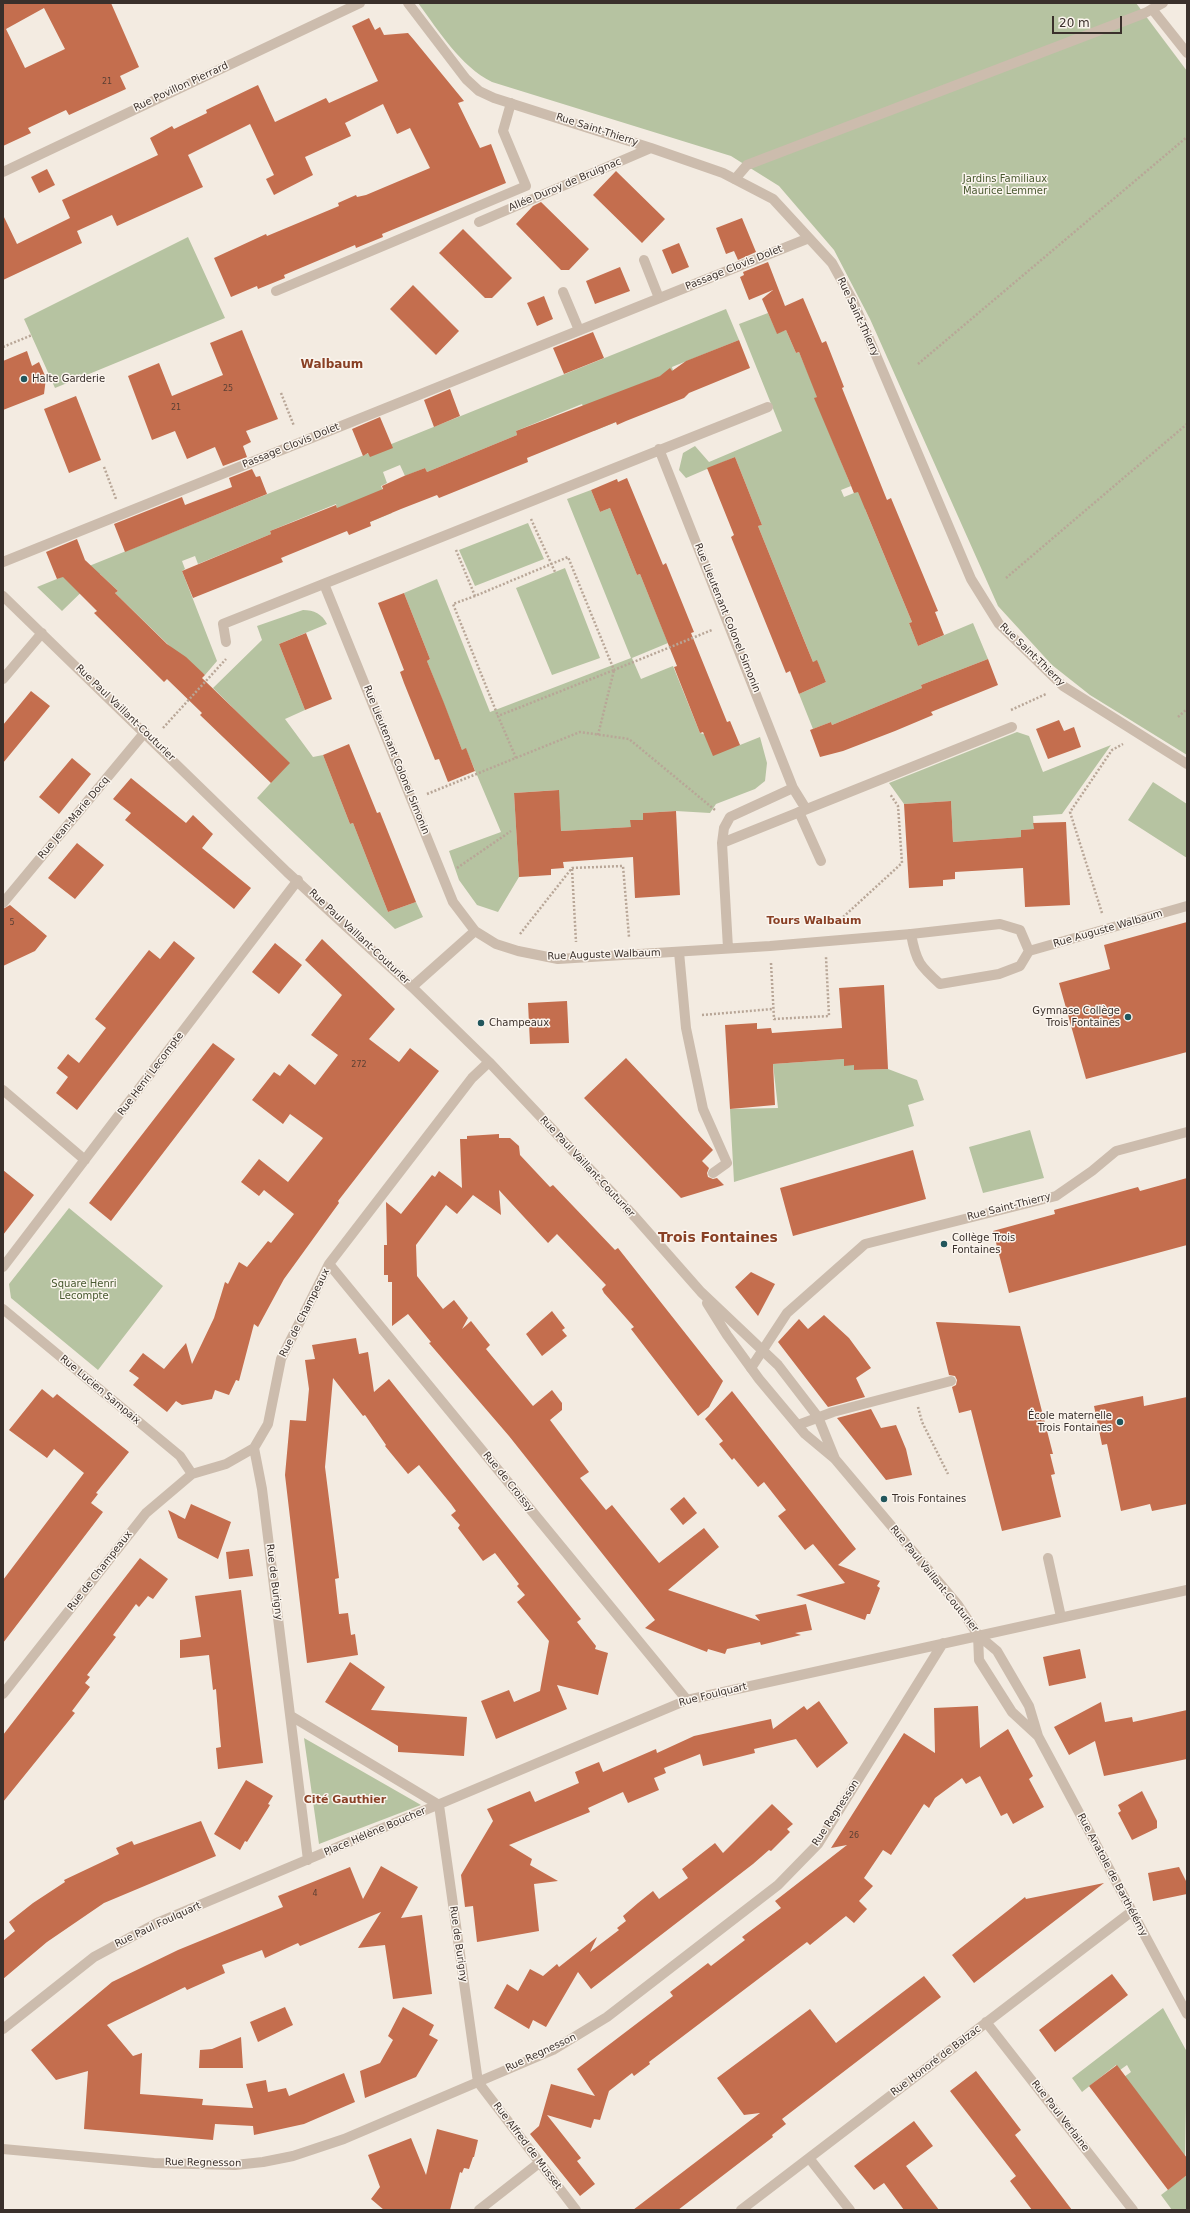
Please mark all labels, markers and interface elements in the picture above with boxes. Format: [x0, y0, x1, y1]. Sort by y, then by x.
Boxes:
scale bar [1054, 8, 1124, 34]
text: 20 m [1059, 16, 1090, 30]
street label: Rue Povillon Pierrard [132, 60, 230, 114]
house number: 21 [102, 77, 112, 87]
street label: Rue Saint-Thierry [554, 111, 640, 149]
street label: Allée Duroy de Bruignac [507, 156, 623, 214]
park label: Jardins Familiaux Maurice Lemmer [963, 173, 1047, 196]
street label: Passage Clovis Dolet [684, 243, 784, 293]
street label: Rue Saint-Thierry [834, 276, 882, 358]
district label: Walbaum [301, 358, 363, 372]
place label: Halte Garderie [32, 373, 105, 385]
marker: Halte Garderie [19, 374, 29, 384]
house number: 25 [223, 384, 233, 394]
house number: 21 [171, 403, 181, 413]
street label: Passage Clovis Dolet [241, 421, 341, 471]
street label: Rue Lieutenant Colonel Simonin [691, 542, 763, 694]
street label: Rue Saint-Thierry [997, 621, 1067, 689]
street label: Rue Paul Vaillant-Couturier [73, 662, 177, 764]
street label: Rue Lieutenant Colonel Simonin [360, 684, 432, 836]
street label: Rue Jean-Marie Docq [36, 774, 112, 862]
street label: Rue Paul Vaillant-Couturier [306, 887, 412, 987]
street label: Rue Auguste Walbaum [1052, 908, 1164, 950]
district label: Tours Walbaum [767, 914, 861, 928]
house number: 5 [9, 918, 15, 928]
street label: Rue Auguste Walbaum [547, 947, 661, 963]
place label: Gymnase Collège Trois Fontaines [1032, 1005, 1120, 1028]
marker: Gymnase Collège Trois Fontaines [1123, 1012, 1133, 1022]
place label: Champeaux [489, 1017, 549, 1029]
marker: Champeaux [476, 1018, 486, 1028]
street label: Rue Henri Lecompte [116, 1030, 186, 1118]
house number: 272 [351, 1060, 367, 1070]
street label: Rue Paul Vaillant-Couturier [537, 1114, 637, 1220]
street label: Rue Saint-Thierry [966, 1191, 1052, 1223]
district label: Trois Fontaines [658, 1230, 778, 1246]
place label: Collège Trois Fontaines [952, 1232, 1015, 1256]
marker: Collège Trois Fontaines [939, 1239, 949, 1249]
street label: Rue de Champeaux [277, 1267, 333, 1359]
park label: Square Henri Lecompte [51, 1278, 117, 1302]
street label: Rue Lucien Sampaix [57, 1353, 143, 1427]
place label: École maternelle Trois Fontaines [1028, 1410, 1112, 1434]
marker: École maternelle Trois Fontaines [1115, 1417, 1125, 1427]
street label: Rue de Croissy [480, 1449, 536, 1515]
place label: Trois Fontaines [892, 1493, 966, 1505]
marker: Trois Fontaines [879, 1494, 889, 1504]
street label: Rue Paul Vaillant-Couturier [887, 1523, 981, 1635]
street label: Rue de Champeaux [65, 1529, 135, 1613]
street label: Rue de Burigny [263, 1543, 285, 1621]
street label: Rue Foulquart [678, 1681, 748, 1709]
street label: Rue Regnesson [810, 1778, 862, 1848]
district label: Cité Gauthier [304, 1793, 386, 1807]
street label: Place Hélène Boucher [322, 1805, 428, 1859]
street label: Rue Anatole de Barthélémy [1074, 1812, 1150, 1938]
house number: 26 [849, 1831, 859, 1841]
house number: 4 [312, 1889, 318, 1899]
street label: Rue Paul Foulquart [113, 1900, 203, 1950]
street label: Rue de Burigny [447, 1905, 469, 1983]
street label: Rue Honoré de Balzac [889, 2023, 983, 2099]
street label: Rue Regnesson [504, 2031, 578, 2075]
street label: Rue Paul Verlaine [1029, 2078, 1091, 2154]
street label: Rue Alfred de Musset [490, 2100, 564, 2192]
street label: Rue Regnesson [165, 2156, 241, 2170]

